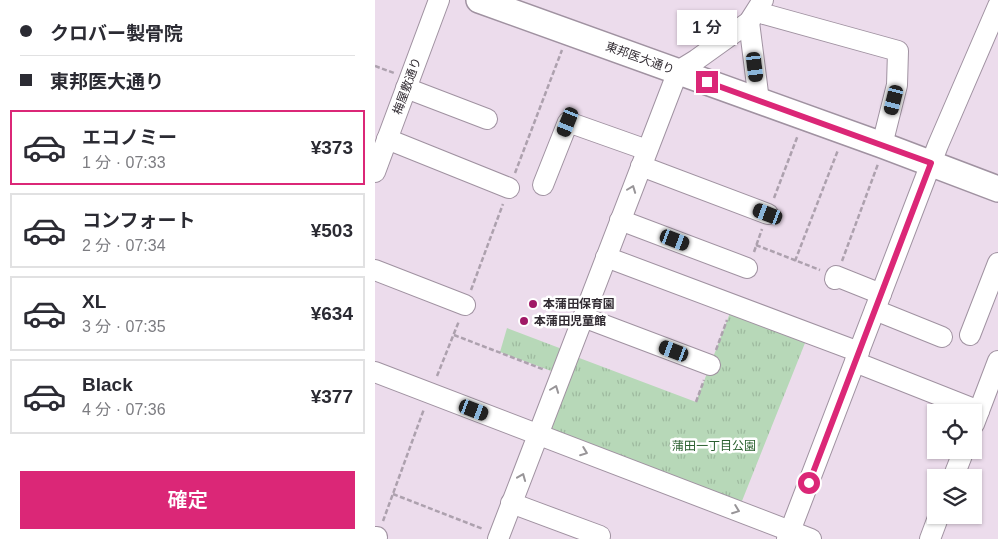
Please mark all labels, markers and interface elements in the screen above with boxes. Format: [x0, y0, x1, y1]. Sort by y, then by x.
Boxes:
callout: 1 分 [677, 9, 737, 44]
text: 1 分 [692, 19, 722, 36]
text: クロバー製骨院 [50, 23, 183, 44]
street label: 東邦医大通り [604, 39, 676, 77]
car [745, 51, 764, 83]
street label: 梅屋敷通り [390, 55, 424, 117]
text: 東邦医大通り [50, 71, 164, 92]
route end [696, 71, 718, 93]
car [883, 84, 904, 116]
car [555, 105, 580, 139]
icon: car [22, 125, 67, 170]
text: エコノミー [82, 127, 177, 148]
text: ¥373 [311, 137, 353, 158]
text: 1 分 · 07:33 [82, 154, 166, 171]
one-way arrow [627, 185, 637, 193]
car [751, 202, 784, 226]
icon: car [22, 208, 67, 253]
text: コンフォート [82, 210, 195, 231]
text: ¥503 [311, 220, 353, 241]
car [658, 228, 691, 252]
text: 2 分 · 07:34 [82, 237, 166, 254]
icon: car [22, 291, 67, 336]
text: XL [82, 291, 106, 312]
place label: 本蒲田保育園 [543, 297, 615, 311]
marker: 本蒲田保育園 [527, 298, 539, 310]
text: ¥634 [311, 303, 353, 324]
place label: 本蒲田児童館 [534, 314, 606, 328]
marker: 本蒲田児童館 [518, 315, 530, 327]
text: 3 分 · 07:35 [82, 318, 166, 335]
car [657, 339, 690, 363]
icon: car [22, 374, 67, 419]
text: Black [82, 374, 133, 395]
text: ¥377 [311, 386, 353, 407]
one-way arrow [549, 386, 559, 394]
car [457, 398, 490, 422]
text: 4 分 · 07:36 [82, 401, 166, 418]
map controls [927, 404, 982, 524]
button: locate [927, 404, 982, 459]
park label: 蒲田一丁目公園 [672, 439, 756, 453]
one-way arrow [579, 446, 588, 456]
button: layers [927, 469, 982, 524]
button: 確定 [20, 471, 355, 529]
route start [798, 472, 820, 494]
one-way arrow [515, 473, 526, 482]
one-way arrow [731, 504, 740, 514]

